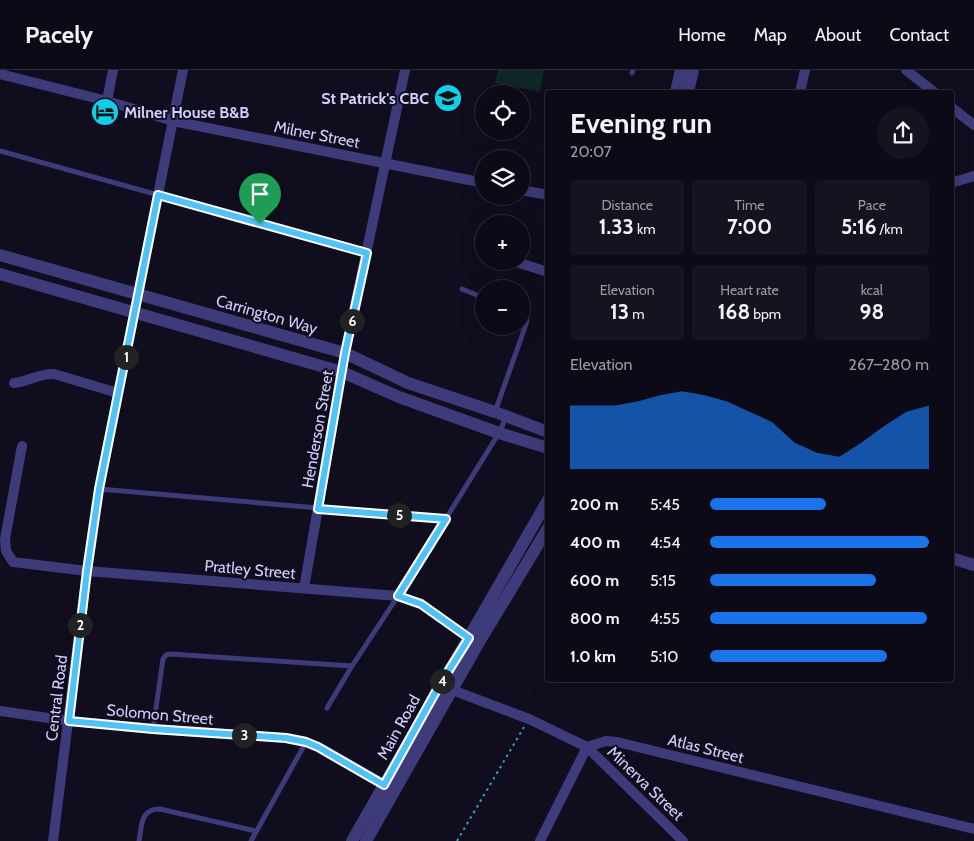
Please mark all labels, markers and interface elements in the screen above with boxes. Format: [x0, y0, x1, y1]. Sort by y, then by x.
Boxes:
text: Pacely [25, 20, 93, 49]
text: Home [678, 24, 726, 46]
text: Map [754, 24, 787, 46]
text: About [815, 24, 861, 46]
text: Contact [889, 24, 949, 46]
school or university icon: St Patrick's CBC [433, 83, 463, 113]
map controls [475, 85, 530, 335]
button: locate [475, 85, 530, 140]
place label: St Patrick's CBC [321, 89, 429, 108]
hotel icon: Milner House B&B [90, 97, 120, 127]
place label: Milner House B&B [124, 103, 249, 122]
text: Evening run [570, 106, 712, 140]
button: share [877, 107, 929, 159]
street label: Milner Street [272, 117, 362, 152]
text: 20:07 [570, 142, 612, 161]
button: layers [475, 150, 530, 205]
pin [239, 173, 281, 224]
icon: arrive [246, 180, 274, 208]
text: Distance [601, 196, 653, 214]
text: Time [735, 196, 764, 214]
text: Pace [858, 196, 886, 214]
text: 1.33 [599, 214, 634, 239]
text: 7:00 [727, 214, 772, 239]
text: 5:16 [841, 214, 876, 239]
button: + [475, 215, 530, 270]
text: km [634, 220, 656, 238]
text: /km [876, 220, 903, 238]
button: − [475, 280, 530, 335]
text: Elevation [600, 281, 655, 299]
text: Heart rate [720, 281, 779, 299]
text: kcal [861, 281, 883, 299]
street label: Carrington Way [214, 291, 320, 338]
text: 13 [610, 299, 629, 324]
text: 168 [718, 299, 750, 324]
text: 98 [860, 299, 884, 324]
text: m [629, 305, 644, 323]
text: bpm [750, 305, 781, 323]
pin: 6 [340, 308, 364, 334]
text: 6 [349, 312, 356, 330]
pin: 1 [114, 344, 138, 370]
text: 1 [124, 348, 129, 366]
text: Elevation [570, 355, 633, 374]
text: 267–280 m [849, 355, 929, 374]
street label: Henderson Street [298, 368, 337, 490]
text: 200 m [570, 495, 619, 514]
text: 5:45 [650, 495, 680, 514]
pin: 5 [386, 502, 412, 528]
text: 5 [396, 506, 403, 524]
text: 400 m [570, 533, 620, 552]
text: 4:54 [650, 533, 680, 552]
street label: Pratley Street [204, 556, 297, 583]
text: 600 m [570, 571, 619, 590]
text: 5:15 [650, 571, 676, 590]
text: 800 m [570, 609, 620, 628]
text: 4:55 [650, 609, 680, 628]
pin: 2 [68, 612, 92, 638]
text: 2 [77, 616, 84, 634]
text: 1.0 km [570, 647, 616, 666]
text: 5:10 [650, 647, 678, 666]
street label: Central Road [42, 654, 71, 742]
pin: 4 [430, 668, 454, 694]
text: 4 [438, 672, 447, 690]
street label: Main Road [373, 691, 424, 763]
street label: Solomon Street [106, 700, 215, 729]
pin: 3 [232, 722, 256, 748]
text: 3 [241, 726, 248, 744]
street label: Atlas Street [666, 730, 746, 767]
street label: Minerva Street [604, 742, 688, 825]

